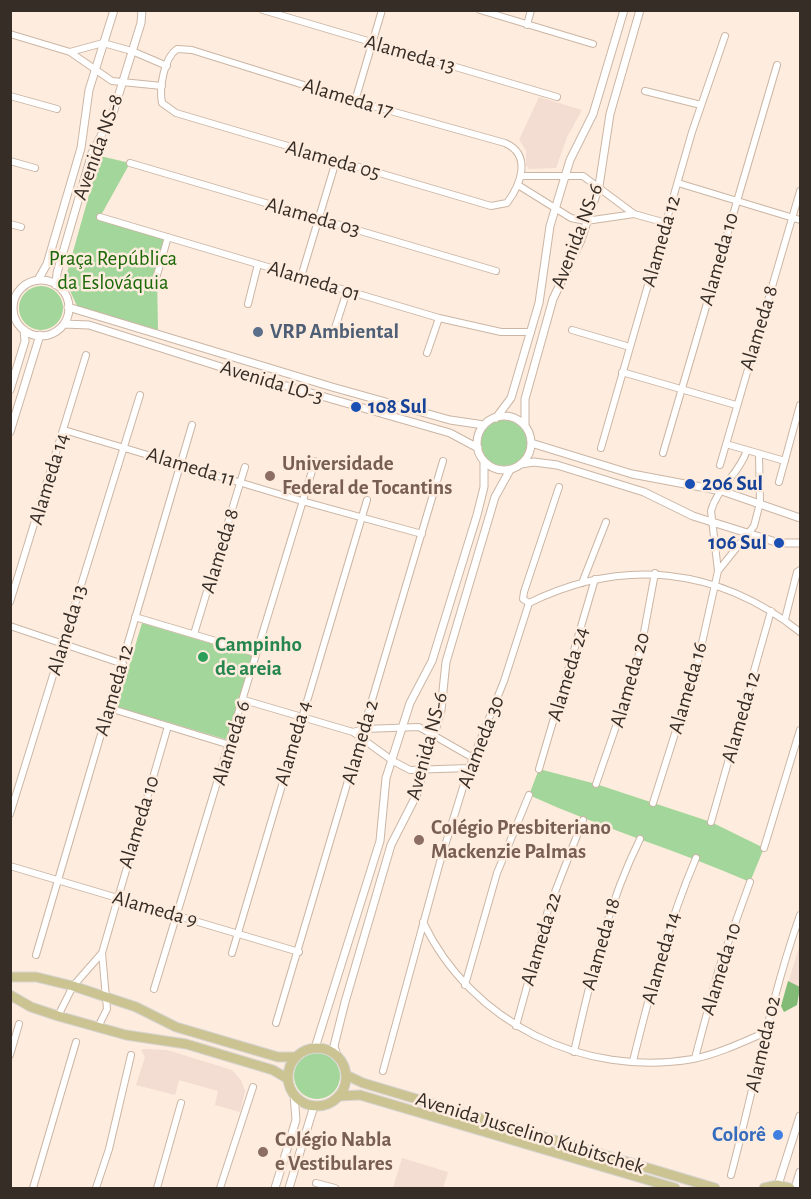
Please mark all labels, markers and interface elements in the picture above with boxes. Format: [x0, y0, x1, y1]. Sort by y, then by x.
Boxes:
street label: Alameda 13 [362, 29, 458, 79]
street label: Alameda 17 [300, 72, 396, 124]
street label: Avenida NS-8 [67, 91, 129, 203]
street label: Alameda 05 [283, 134, 383, 186]
street label: Avenida NS-6 [545, 180, 609, 292]
street label: Alameda 03 [263, 192, 363, 242]
street label: Alameda 12 [636, 192, 686, 290]
street label: Alameda 10 [694, 210, 744, 308]
park label: Praça República da Eslováquia [49, 246, 177, 296]
street label: Alameda 01 [265, 255, 363, 307]
street label: Alameda 8 [734, 283, 784, 373]
place label: VRP Ambiental [270, 319, 399, 345]
marker: VRP Ambiental [251, 325, 265, 339]
street label: Avenida LO-3 [217, 354, 327, 410]
place label: 108 Sul [368, 394, 427, 420]
marker: 108 Sul [349, 400, 363, 414]
street label: Alameda 14 [23, 430, 75, 528]
street label: Alameda 11 [143, 442, 239, 492]
place label: Universidade Federal de Tocantins [282, 451, 452, 501]
marker: Universidade Federal de Tocantins [263, 469, 277, 483]
place label: 206 Sul [702, 471, 763, 497]
marker: 206 Sul [683, 477, 697, 491]
street label: Alameda 8 [195, 506, 245, 596]
place label: 106 Sul [708, 530, 767, 556]
marker: 106 Sul [772, 536, 786, 550]
street label: Alameda 13 [41, 582, 93, 678]
street label: Alameda 24 [542, 624, 594, 724]
street label: Alameda 20 [604, 629, 656, 731]
place label: Campinho de areia [215, 632, 302, 682]
street label: Alameda 16 [663, 639, 713, 737]
street label: Alameda 12 [89, 641, 139, 739]
marker: Campinho de areia [196, 650, 210, 664]
street label: Alameda 12 [716, 668, 766, 766]
street label: Avenida NS-6 [401, 689, 453, 803]
street label: Alameda 30 [452, 692, 510, 792]
street label: Alameda 4 [269, 697, 317, 789]
street label: Alameda 2 [336, 697, 384, 787]
street label: Alameda 6 [206, 698, 256, 788]
street label: Alameda 10 [113, 773, 165, 871]
place label: Colégio Presbiteriano Mackenzie Palmas [431, 815, 611, 865]
marker: Colégio Presbiteriano Mackenzie Palmas [412, 833, 426, 847]
street label: Alameda 9 [110, 885, 200, 933]
street label: Alameda 22 [515, 889, 567, 989]
street label: Alameda 18 [576, 895, 626, 993]
street label: Alameda 14 [636, 909, 686, 1007]
street label: Alameda 10 [695, 920, 747, 1018]
street label: Alameda 02 [740, 993, 786, 1095]
street label: Avenida Juscelino Kubitschek [413, 1086, 647, 1180]
place label: Colorê [712, 1122, 766, 1148]
place label: Colégio Nabla e Vestibulares [275, 1127, 393, 1177]
marker: Colorê [771, 1128, 785, 1142]
marker: Colégio Nabla e Vestibulares [256, 1145, 270, 1159]

